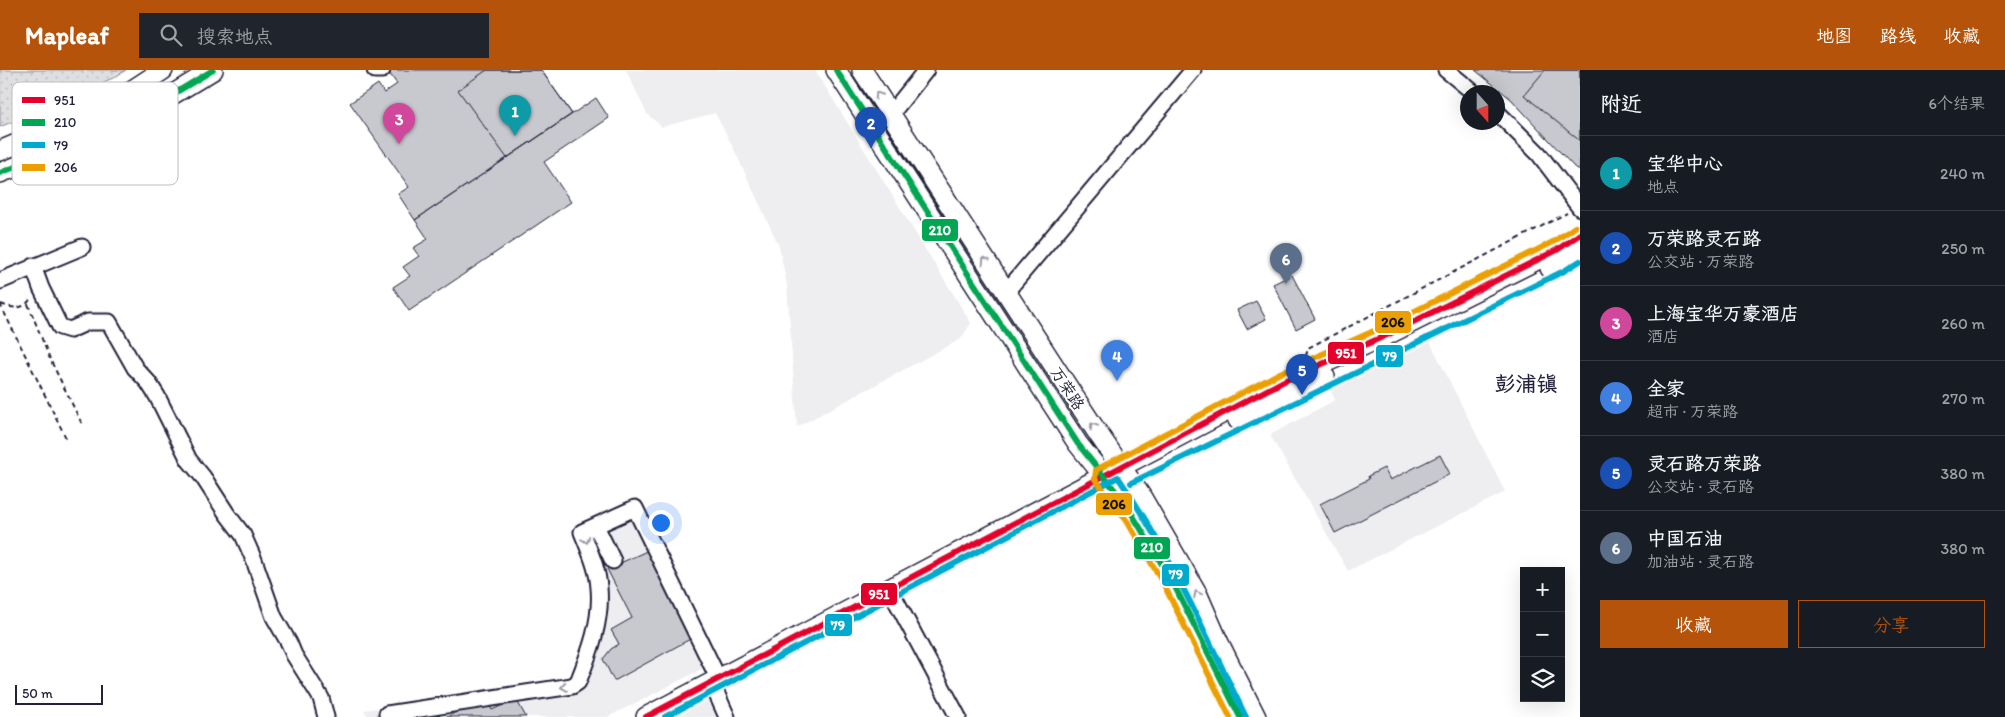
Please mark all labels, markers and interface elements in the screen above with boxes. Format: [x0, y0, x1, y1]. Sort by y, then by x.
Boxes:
search box [139, 13, 489, 58]
text: Mapleaf [25, 21, 109, 50]
icon: search [157, 21, 185, 49]
text: 搜索地点 [197, 25, 273, 48]
text: 地图 [1816, 25, 1852, 47]
text: 路线 [1880, 25, 1916, 47]
text: 收藏 [1944, 25, 1980, 47]
legend [12, 82, 178, 185]
north arrow [1460, 85, 1505, 130]
one-way arrow [875, 91, 884, 100]
text: 附近 [1600, 91, 1642, 116]
text: 951 [54, 92, 76, 109]
text: 6个结果 [1929, 94, 1985, 113]
pin: 1 [499, 95, 531, 136]
pin: 3 [383, 103, 415, 144]
pin: 2 [855, 107, 887, 148]
text: 210 [54, 114, 76, 131]
text: 79 [54, 137, 68, 154]
text: 宝华中心 [1647, 152, 1723, 175]
text: 206 [54, 159, 77, 176]
text: 1 [1612, 164, 1620, 183]
text: 240 m [1940, 164, 1985, 183]
text: 地点 [1647, 177, 1679, 196]
line badge: 210 [921, 218, 959, 242]
text: 210 [929, 222, 952, 239]
text: 万荣路灵石路 [1647, 227, 1761, 250]
text: 2 [1612, 239, 1620, 258]
text: 250 m [1941, 239, 1985, 258]
pin: 6 [1270, 243, 1302, 284]
text: 公交站 · 万荣路 [1647, 252, 1754, 271]
one-way arrow [982, 257, 991, 266]
text: 上海宝华万豪酒店 [1647, 302, 1799, 325]
line badge: 206 [1374, 310, 1412, 334]
text: 206 [1381, 314, 1405, 331]
text: 3 [1612, 314, 1620, 333]
text: 260 m [1941, 314, 1985, 333]
text: 酒店 [1647, 327, 1679, 346]
pin: 4 [1101, 340, 1133, 381]
line badge: 951 [1327, 341, 1365, 365]
line badge: 79 [1375, 344, 1404, 368]
text: 951 [1335, 345, 1357, 362]
text: 79 [1382, 348, 1397, 365]
pin: 5 [1286, 354, 1318, 395]
street label: 万荣路 [1047, 363, 1089, 414]
district label: 彭浦镇 [1495, 371, 1558, 396]
text: 全家 [1647, 377, 1685, 400]
text: 4 [1611, 389, 1621, 408]
text: 270 m [1942, 389, 1985, 408]
text: 超市 · 万荣路 [1647, 402, 1738, 421]
one-way arrow [1090, 422, 1099, 432]
text: 灵石路万荣路 [1647, 452, 1761, 475]
text: 5 [1612, 464, 1620, 483]
text: 380 m [1941, 464, 1985, 483]
text: 公交站 · 灵石路 [1647, 477, 1754, 496]
line badge: 206 [1095, 492, 1133, 516]
text: 206 [1102, 496, 1126, 513]
your location [648, 510, 674, 536]
text: 中国石油 [1647, 527, 1723, 550]
one-way arrow [580, 535, 590, 544]
line badge: 210 [1133, 536, 1171, 560]
text: 210 [1141, 539, 1164, 556]
text: 6 [1612, 539, 1620, 558]
text: 380 m [1941, 539, 1985, 558]
text: 加油站 · 灵石路 [1647, 552, 1754, 571]
line badge: 79 [1161, 563, 1190, 587]
text: 79 [1168, 566, 1183, 583]
map controls [1520, 567, 1565, 702]
button: + [1520, 567, 1565, 612]
line badge: 951 [860, 582, 898, 606]
text: 951 [868, 586, 890, 603]
one-way arrow [1193, 590, 1203, 599]
button: 收藏 [1600, 600, 1788, 648]
button: 分享 [1798, 600, 1985, 648]
button: − [1520, 612, 1565, 657]
line badge: 79 [824, 613, 853, 637]
text: 79 [830, 617, 845, 634]
button: layers [1520, 657, 1565, 702]
one-way arrow [560, 681, 568, 691]
scale bar [15, 682, 102, 705]
text: 50 m [22, 685, 53, 702]

